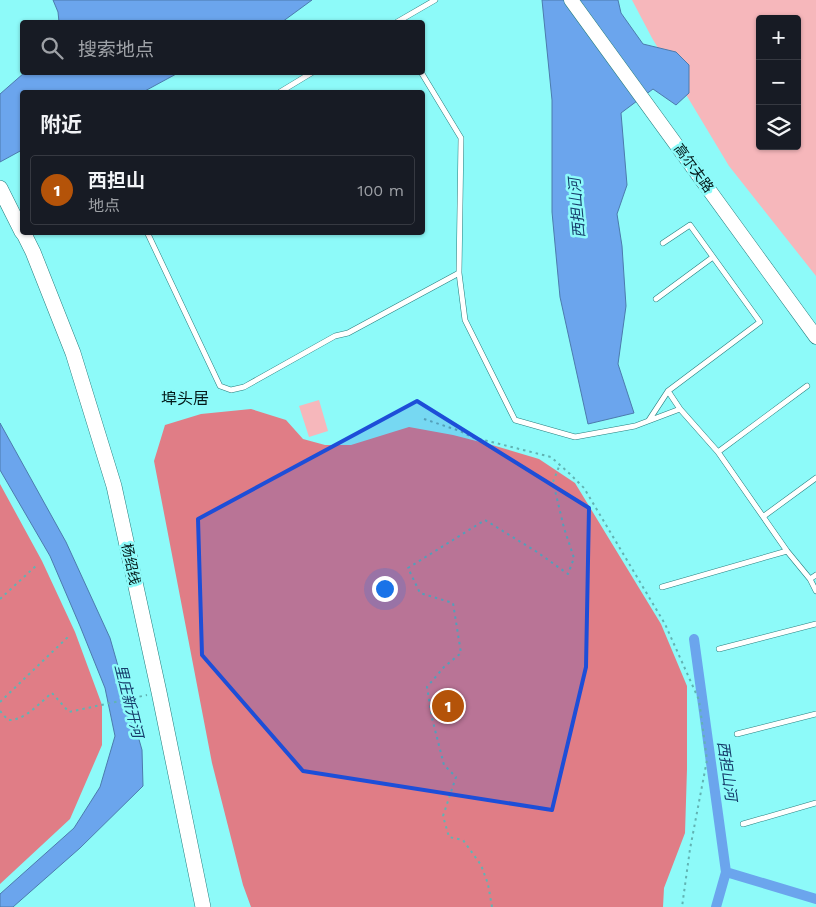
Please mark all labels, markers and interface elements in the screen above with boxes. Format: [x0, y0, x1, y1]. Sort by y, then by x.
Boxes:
map controls [756, 15, 801, 150]
button: + [756, 15, 801, 60]
search box [20, 20, 425, 75]
icon: search [38, 34, 66, 62]
text: 搜索地点 [78, 38, 154, 61]
button: − [756, 60, 801, 105]
button: layers [756, 105, 801, 150]
text: 附近 [40, 112, 82, 137]
street label: 高尔夫路 [671, 141, 717, 195]
text: 西担山 [88, 169, 145, 192]
water label: 西担山河 [565, 174, 589, 239]
text: 1 [54, 181, 60, 200]
text: 100 m [357, 181, 404, 200]
text: 地点 [88, 196, 120, 215]
district label: 埠头居 [161, 389, 209, 408]
street label: 杨绍线 [119, 542, 143, 586]
your location [372, 576, 398, 602]
water label: 里庄新开河 [111, 662, 148, 742]
pin: 1 [432, 687, 464, 725]
water label: 西担山河 [714, 740, 741, 805]

